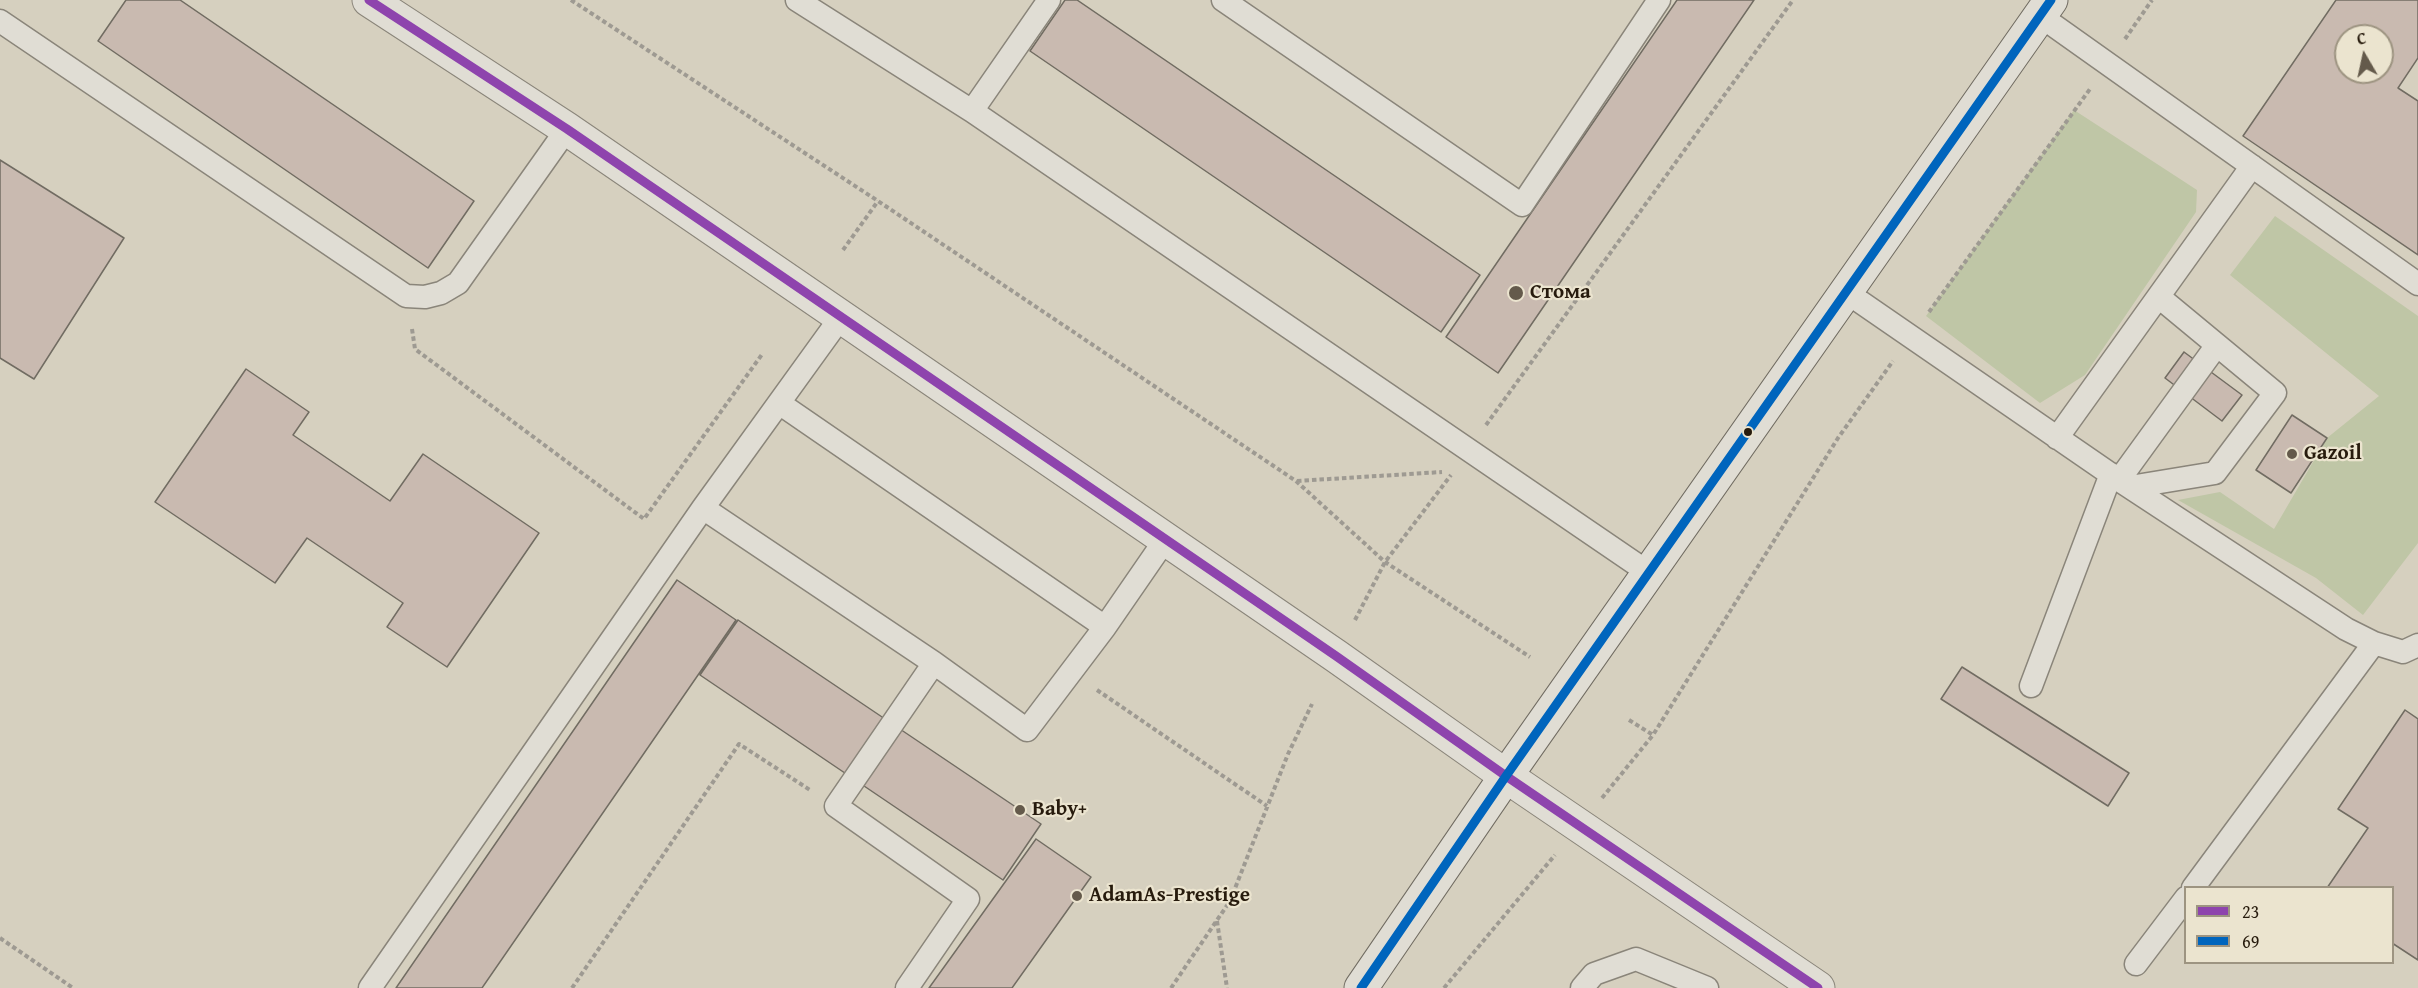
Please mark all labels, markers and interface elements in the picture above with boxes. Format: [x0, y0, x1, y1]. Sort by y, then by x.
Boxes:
north arrow [2334, 24, 2394, 84]
text: С [2355, 26, 2368, 51]
place label: Стома [1530, 280, 1591, 306]
marker: Стома [1507, 284, 1525, 302]
unlabelled marker [1742, 426, 1754, 438]
place label: Gazoil [2304, 441, 2362, 467]
marker: Gazoil [2285, 447, 2299, 461]
place label: Baby+ [1032, 797, 1087, 823]
marker: Baby+ [1013, 803, 1027, 817]
place label: AdamAs-Prestige [1089, 883, 1250, 909]
legend [2184, 886, 2394, 964]
marker: AdamAs-Prestige [1070, 889, 1084, 903]
text: 23 [2242, 898, 2259, 925]
text: 69 [2242, 928, 2259, 955]

